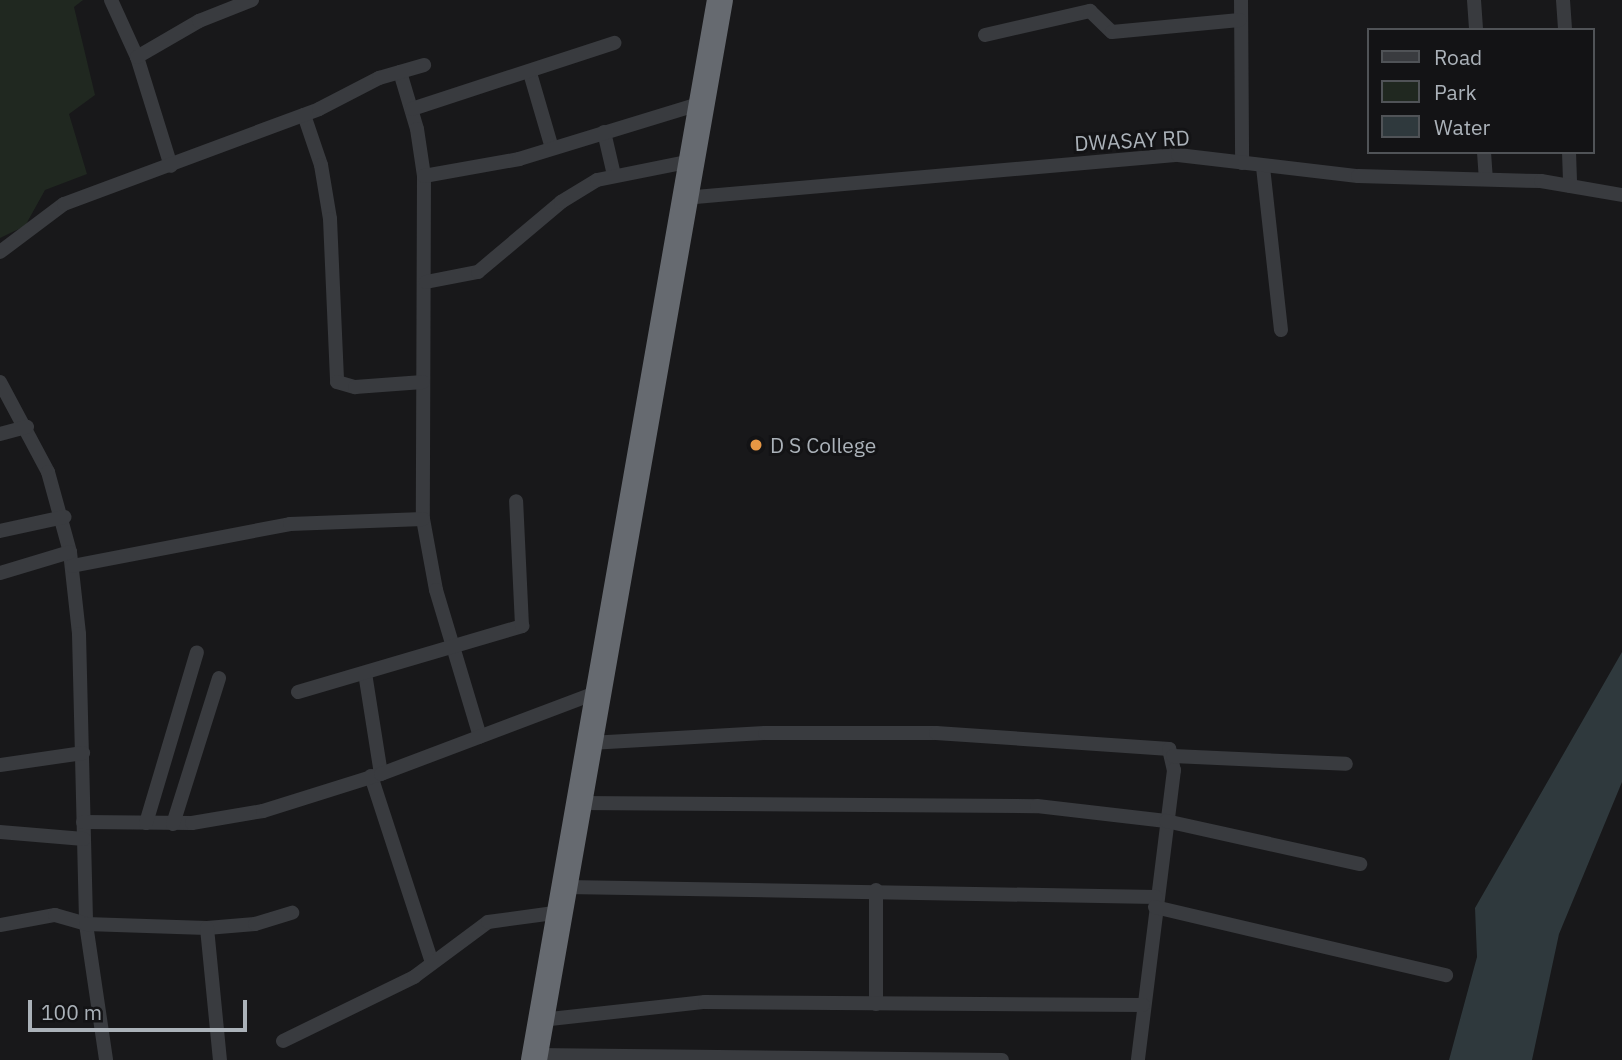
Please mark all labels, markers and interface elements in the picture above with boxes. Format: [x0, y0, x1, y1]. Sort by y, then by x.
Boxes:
legend [1366, 28, 1594, 154]
text: Road [1434, 43, 1482, 71]
text: Park [1434, 78, 1477, 106]
text: Water [1434, 113, 1490, 141]
street label: DWASAY RD [1074, 124, 1190, 156]
place label: D S College [770, 432, 876, 458]
marker: D S College [748, 437, 764, 453]
scale bar [32, 986, 250, 1030]
text: 100 m [41, 998, 102, 1026]

